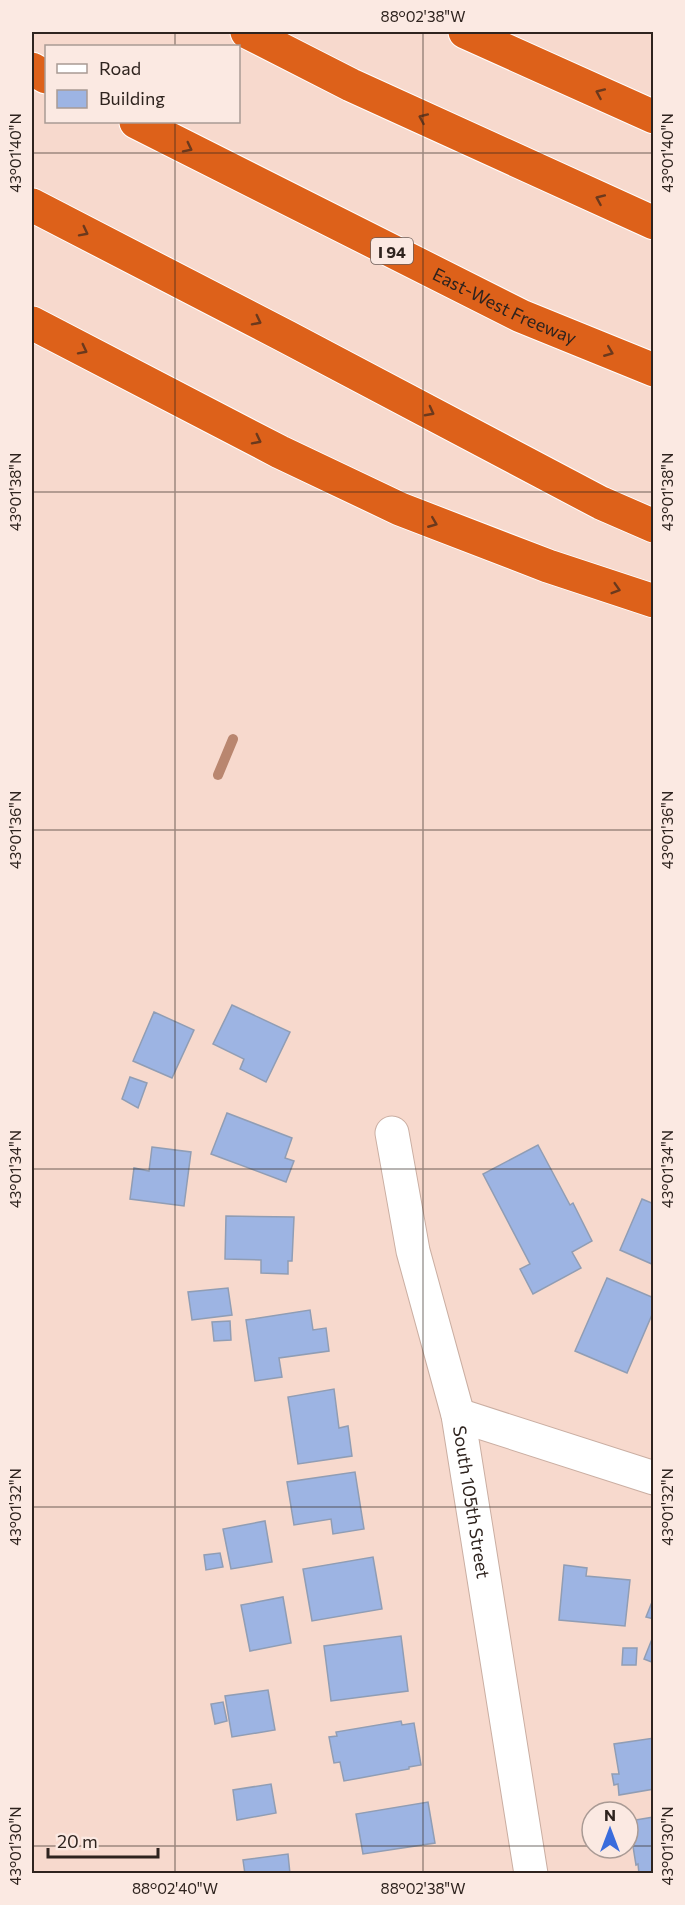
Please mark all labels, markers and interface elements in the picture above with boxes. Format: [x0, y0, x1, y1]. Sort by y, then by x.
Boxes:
text: 88°02'38"W [381, 7, 465, 25]
legend [45, 45, 240, 123]
text: Road [99, 57, 141, 79]
text: Building [99, 87, 165, 109]
one-way arrow [596, 88, 607, 100]
text: 43°01'40"N [6, 113, 24, 193]
one-way arrow [418, 113, 429, 125]
text: 43°01'40"N [658, 113, 676, 193]
one-way arrow [181, 141, 192, 152]
one-way arrow [596, 194, 607, 206]
one-way arrow [77, 225, 88, 236]
road number: I 94 [371, 238, 413, 264]
street label: East-West Freeway [429, 262, 580, 348]
one-way arrow [251, 314, 262, 326]
one-way arrow [77, 343, 88, 354]
one-way arrow [603, 345, 614, 357]
one-way arrow [423, 405, 434, 416]
one-way arrow [250, 432, 261, 444]
text: 43°01'38"N [6, 453, 24, 531]
text: 43°01'38"N [658, 453, 676, 531]
one-way arrow [427, 516, 438, 528]
one-way arrow [610, 582, 621, 594]
text: 43°01'36"N [6, 791, 24, 869]
text: 43°01'36"N [658, 791, 676, 869]
text: 43°01'34"N [6, 1130, 24, 1208]
text: 43°01'34"N [658, 1130, 676, 1208]
street label: South 105th Street [449, 1424, 495, 1580]
text: 43°01'32"N [6, 1468, 24, 1546]
text: 43°01'32"N [658, 1468, 676, 1546]
north arrow [580, 1800, 640, 1860]
text: N [604, 1805, 616, 1824]
text: 43°01'30"N [6, 1806, 24, 1886]
text: 43°01'30"N [658, 1806, 676, 1886]
scale bar [48, 1821, 158, 1859]
text: 20 m [57, 1830, 98, 1852]
text: 88°02'40"W [132, 1879, 218, 1897]
text: 88°02'38"W [381, 1879, 465, 1897]

